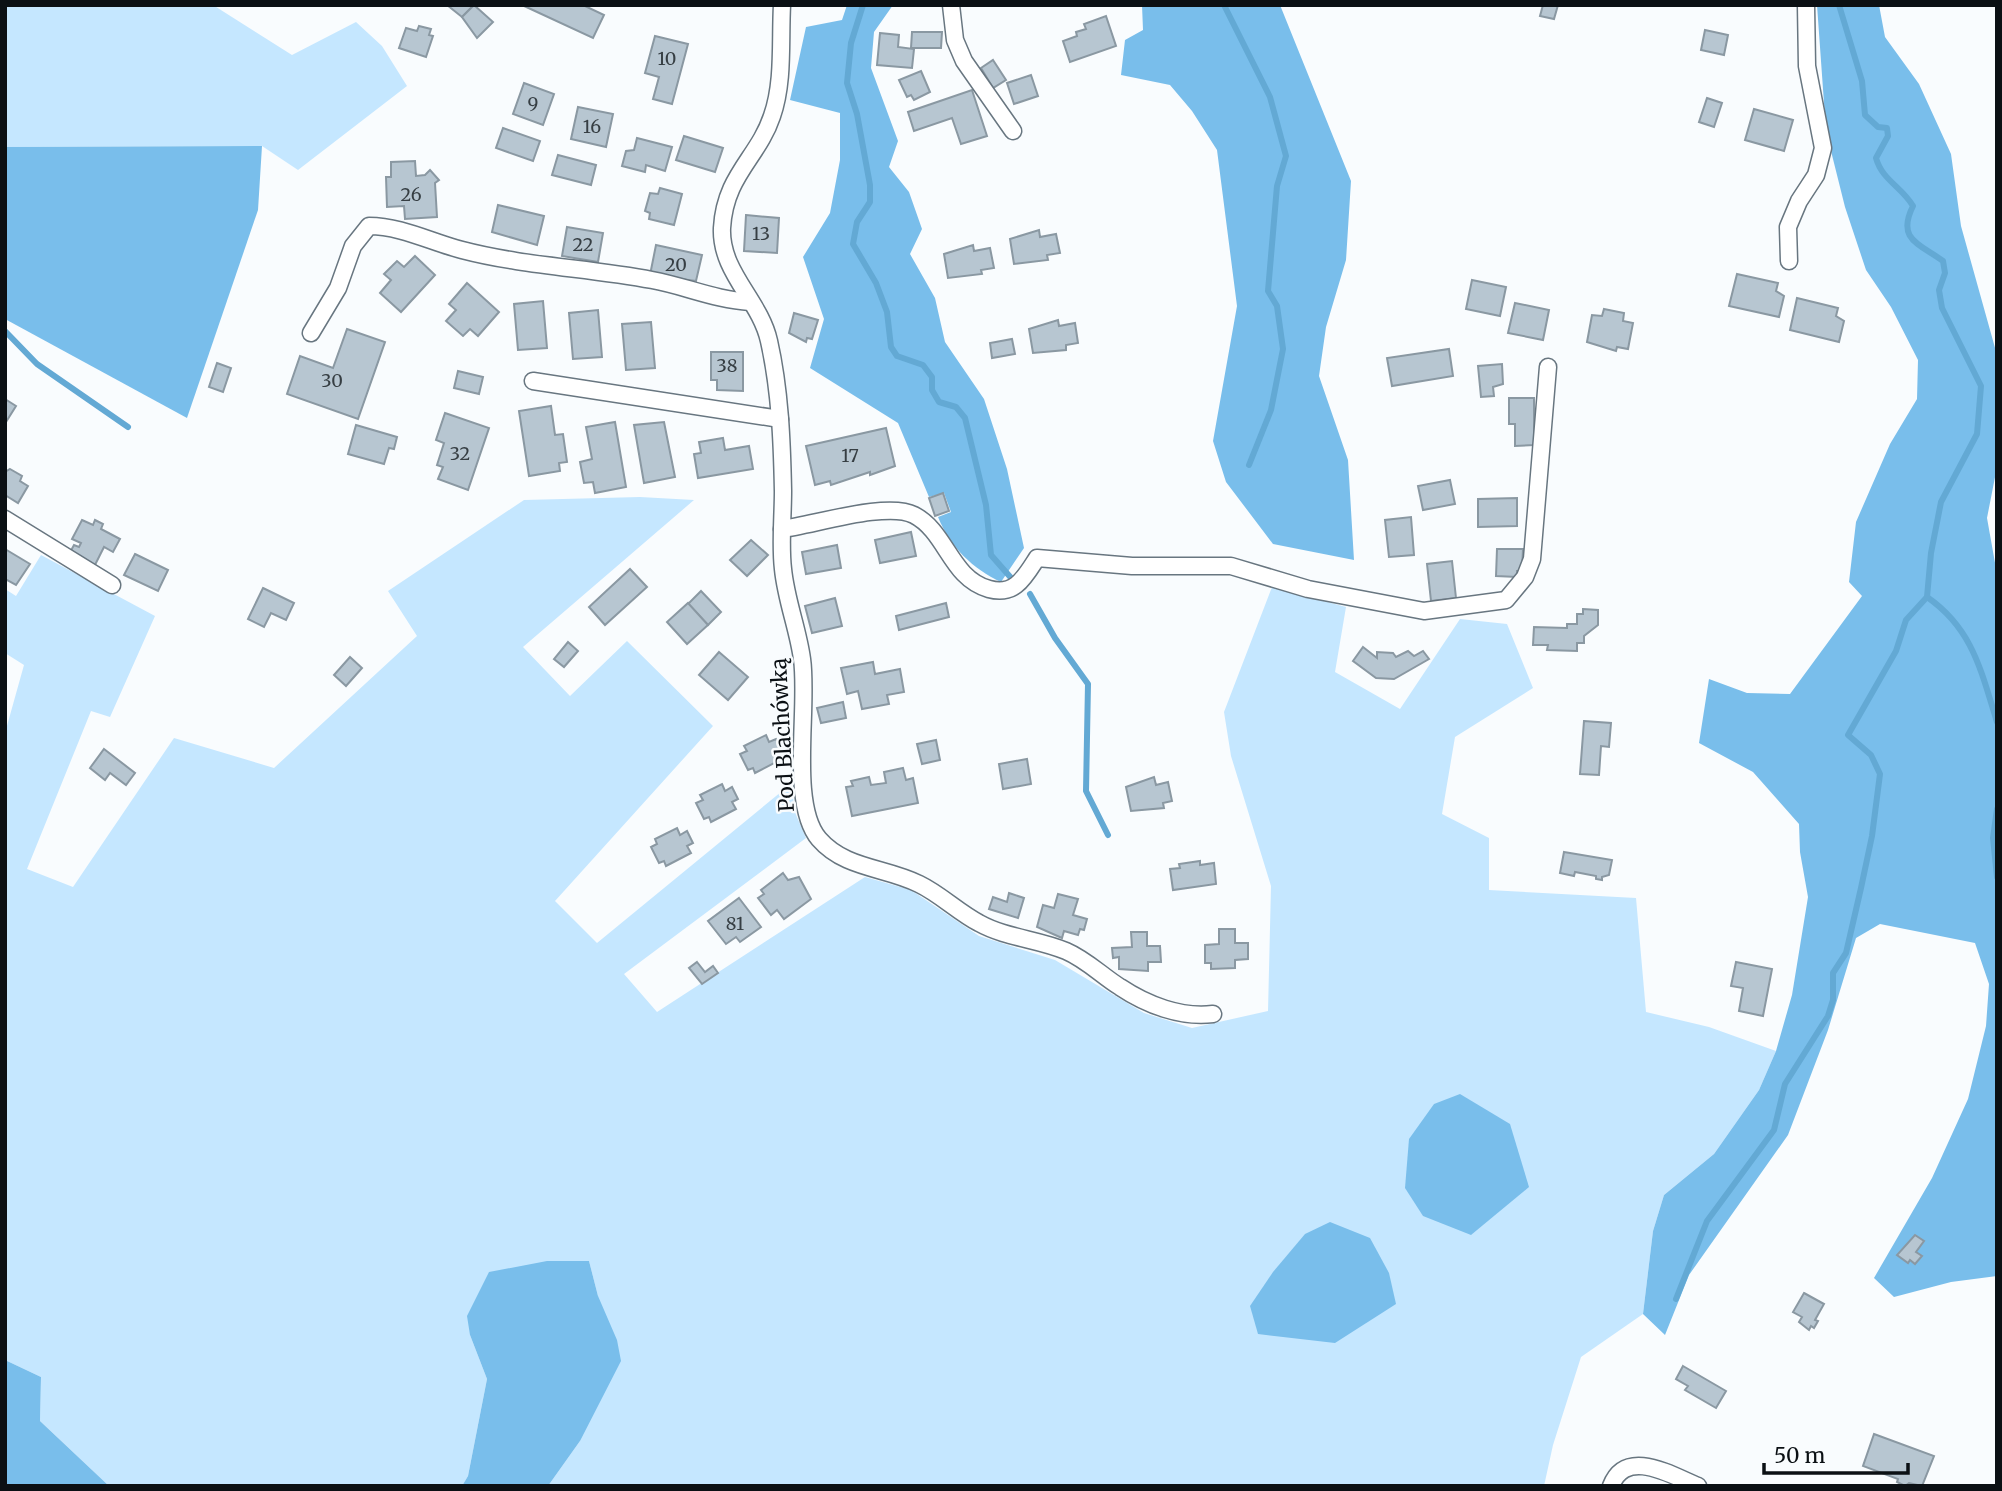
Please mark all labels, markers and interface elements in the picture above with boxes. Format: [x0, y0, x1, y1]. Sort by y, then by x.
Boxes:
house number: 10 [658, 47, 676, 70]
house number: 9 [528, 92, 538, 115]
house number: 16 [583, 115, 601, 138]
house number: 26 [400, 183, 422, 206]
house number: 13 [752, 222, 770, 245]
house number: 22 [572, 233, 594, 256]
house number: 20 [665, 253, 687, 276]
house number: 38 [717, 354, 737, 377]
house number: 30 [321, 369, 343, 392]
house number: 32 [450, 442, 470, 465]
house number: 17 [841, 444, 859, 467]
street label: Pod Blachówką [765, 658, 800, 813]
house number: 81 [726, 912, 744, 935]
scale bar [1764, 1432, 1908, 1476]
text: 50 m [1774, 1442, 1825, 1469]

